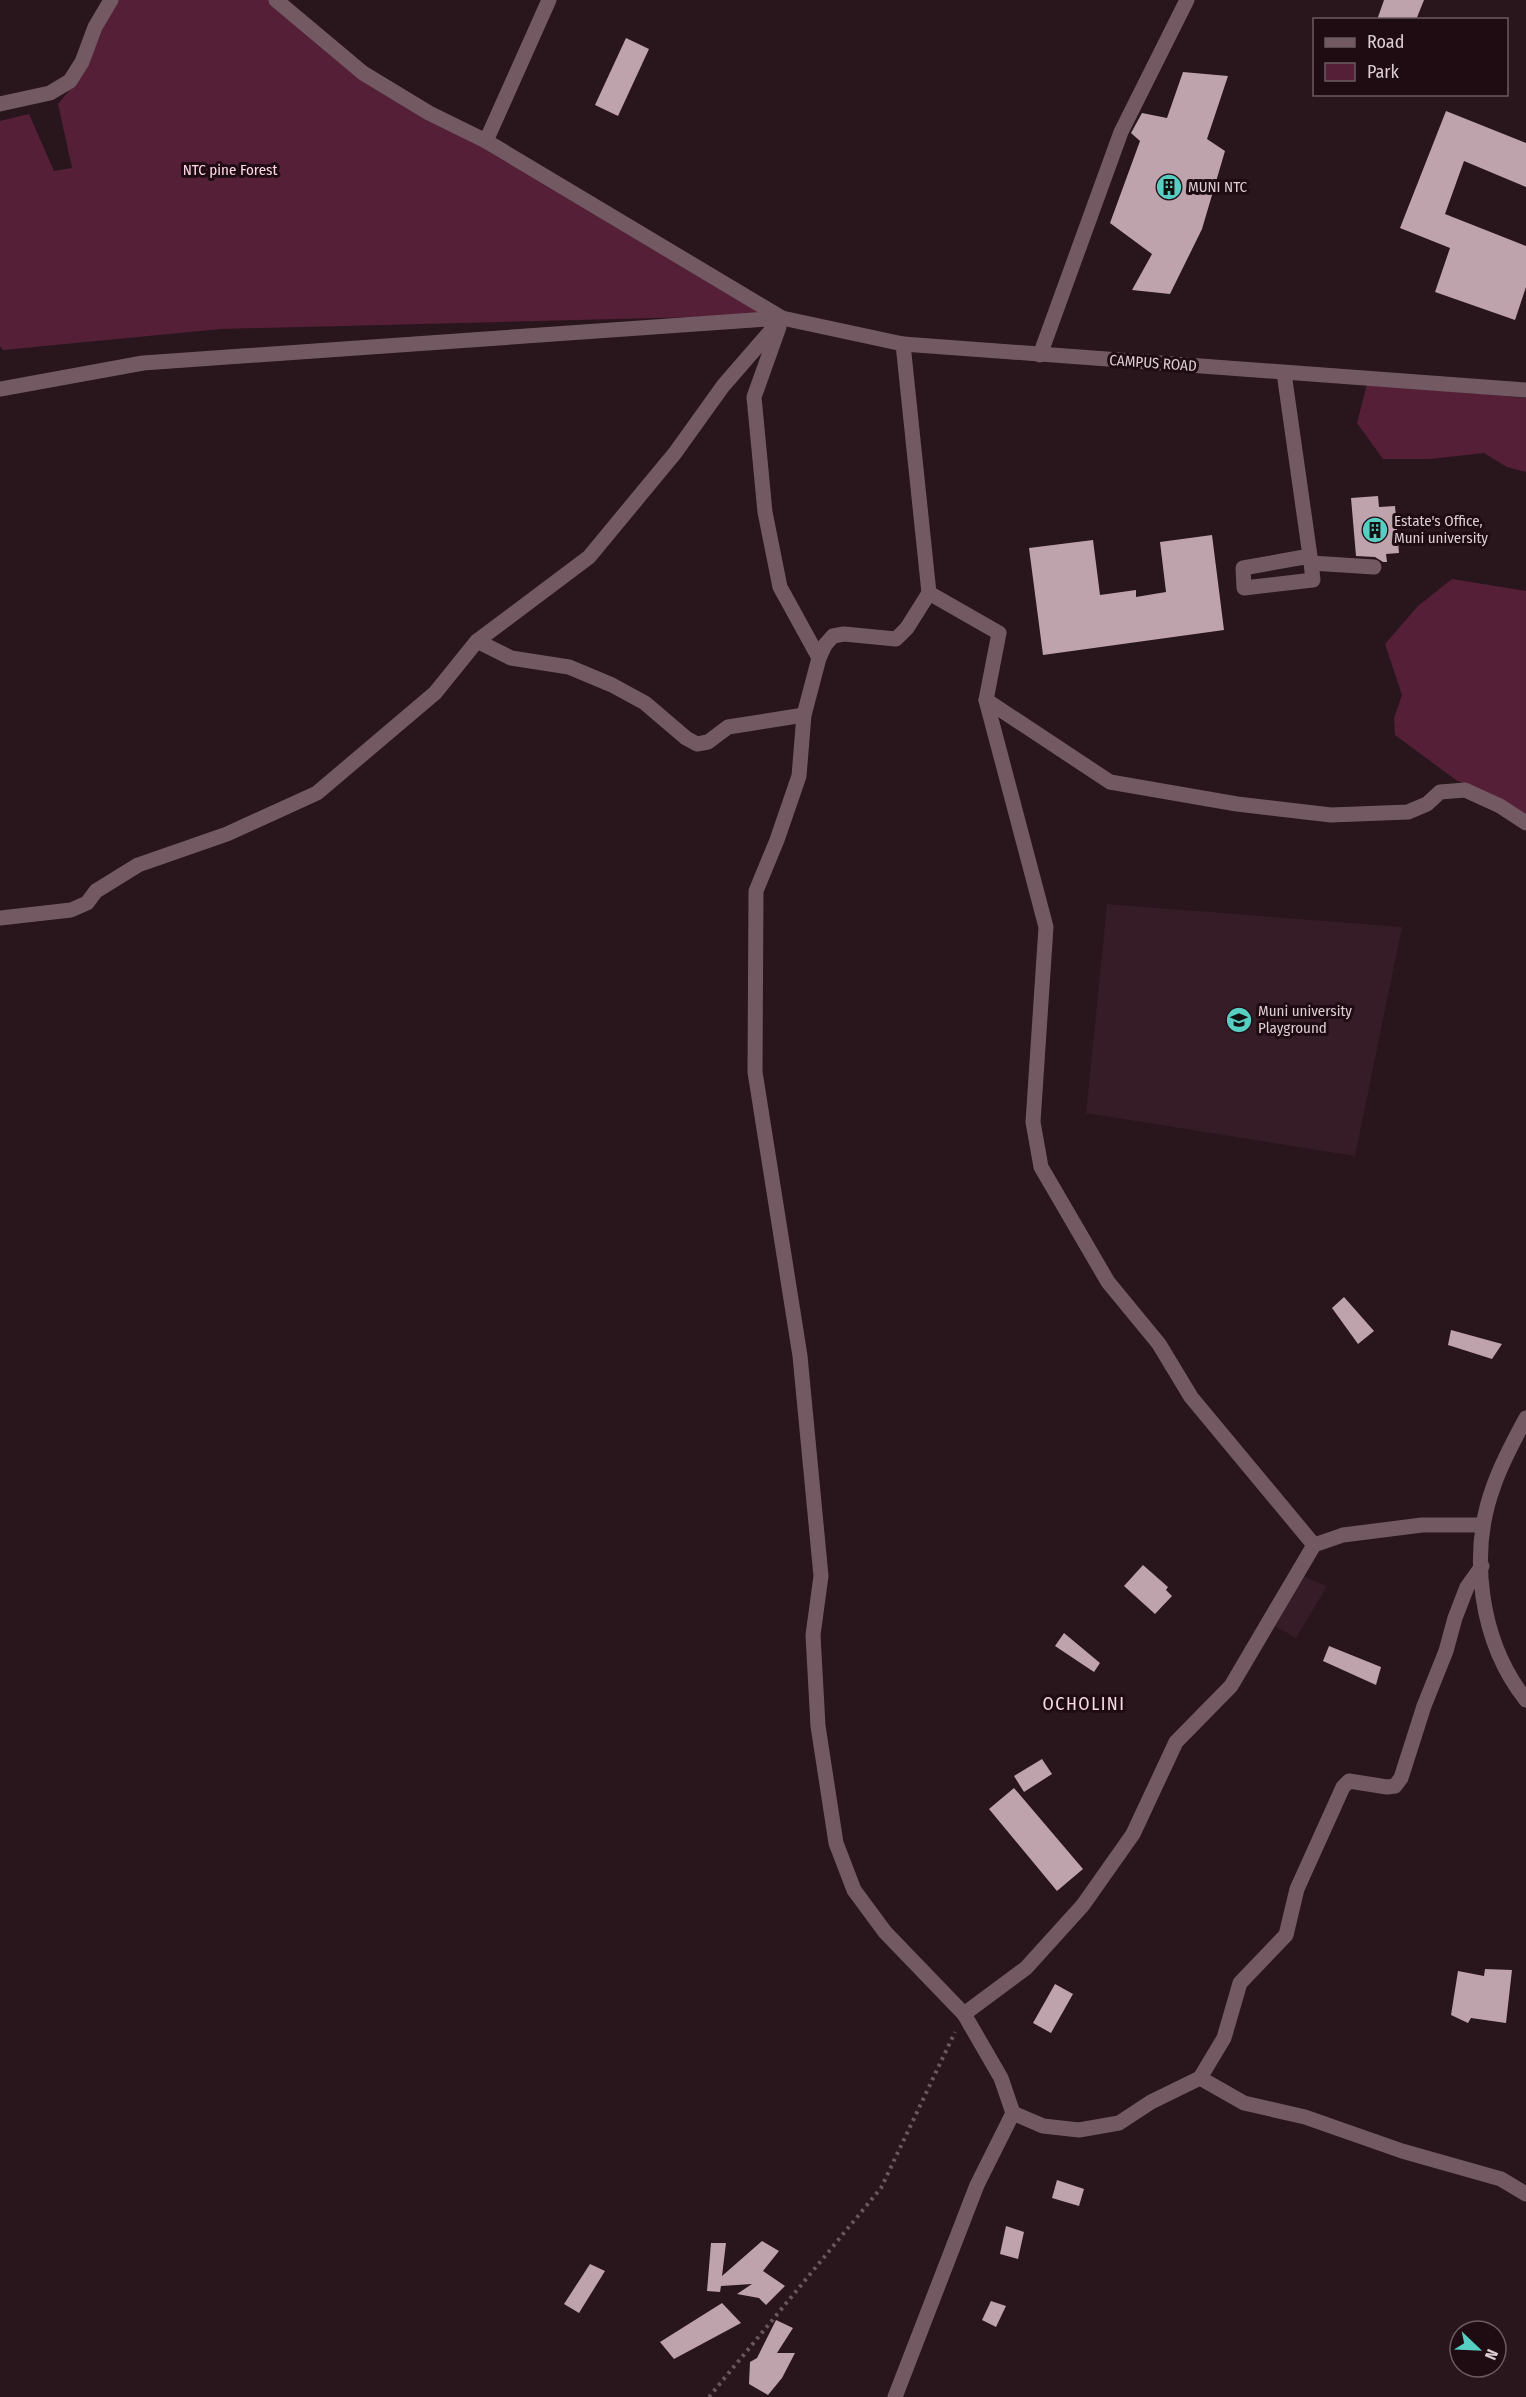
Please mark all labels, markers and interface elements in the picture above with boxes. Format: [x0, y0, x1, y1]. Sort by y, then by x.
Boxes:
legend [1313, 18, 1508, 96]
text: Road [1367, 31, 1404, 53]
text: Park [1367, 61, 1400, 83]
park label: NTC pine Forest [183, 161, 277, 179]
building icon: MUNI NTC [1154, 172, 1184, 202]
place label: MUNI NTC [1188, 178, 1248, 196]
street label: CAMPUS ROAD [1109, 351, 1197, 375]
place label: Estate's Office, Muni university [1394, 512, 1488, 547]
building icon: Estate's Office, Muni university [1360, 515, 1390, 545]
place label: Muni university Playground [1258, 1002, 1352, 1037]
school or university icon: Muni university Playground [1224, 1005, 1254, 1035]
district label: OCHOLINI [1043, 1693, 1126, 1715]
north arrow [1448, 2319, 1508, 2379]
text: N [1481, 2347, 1502, 2363]

